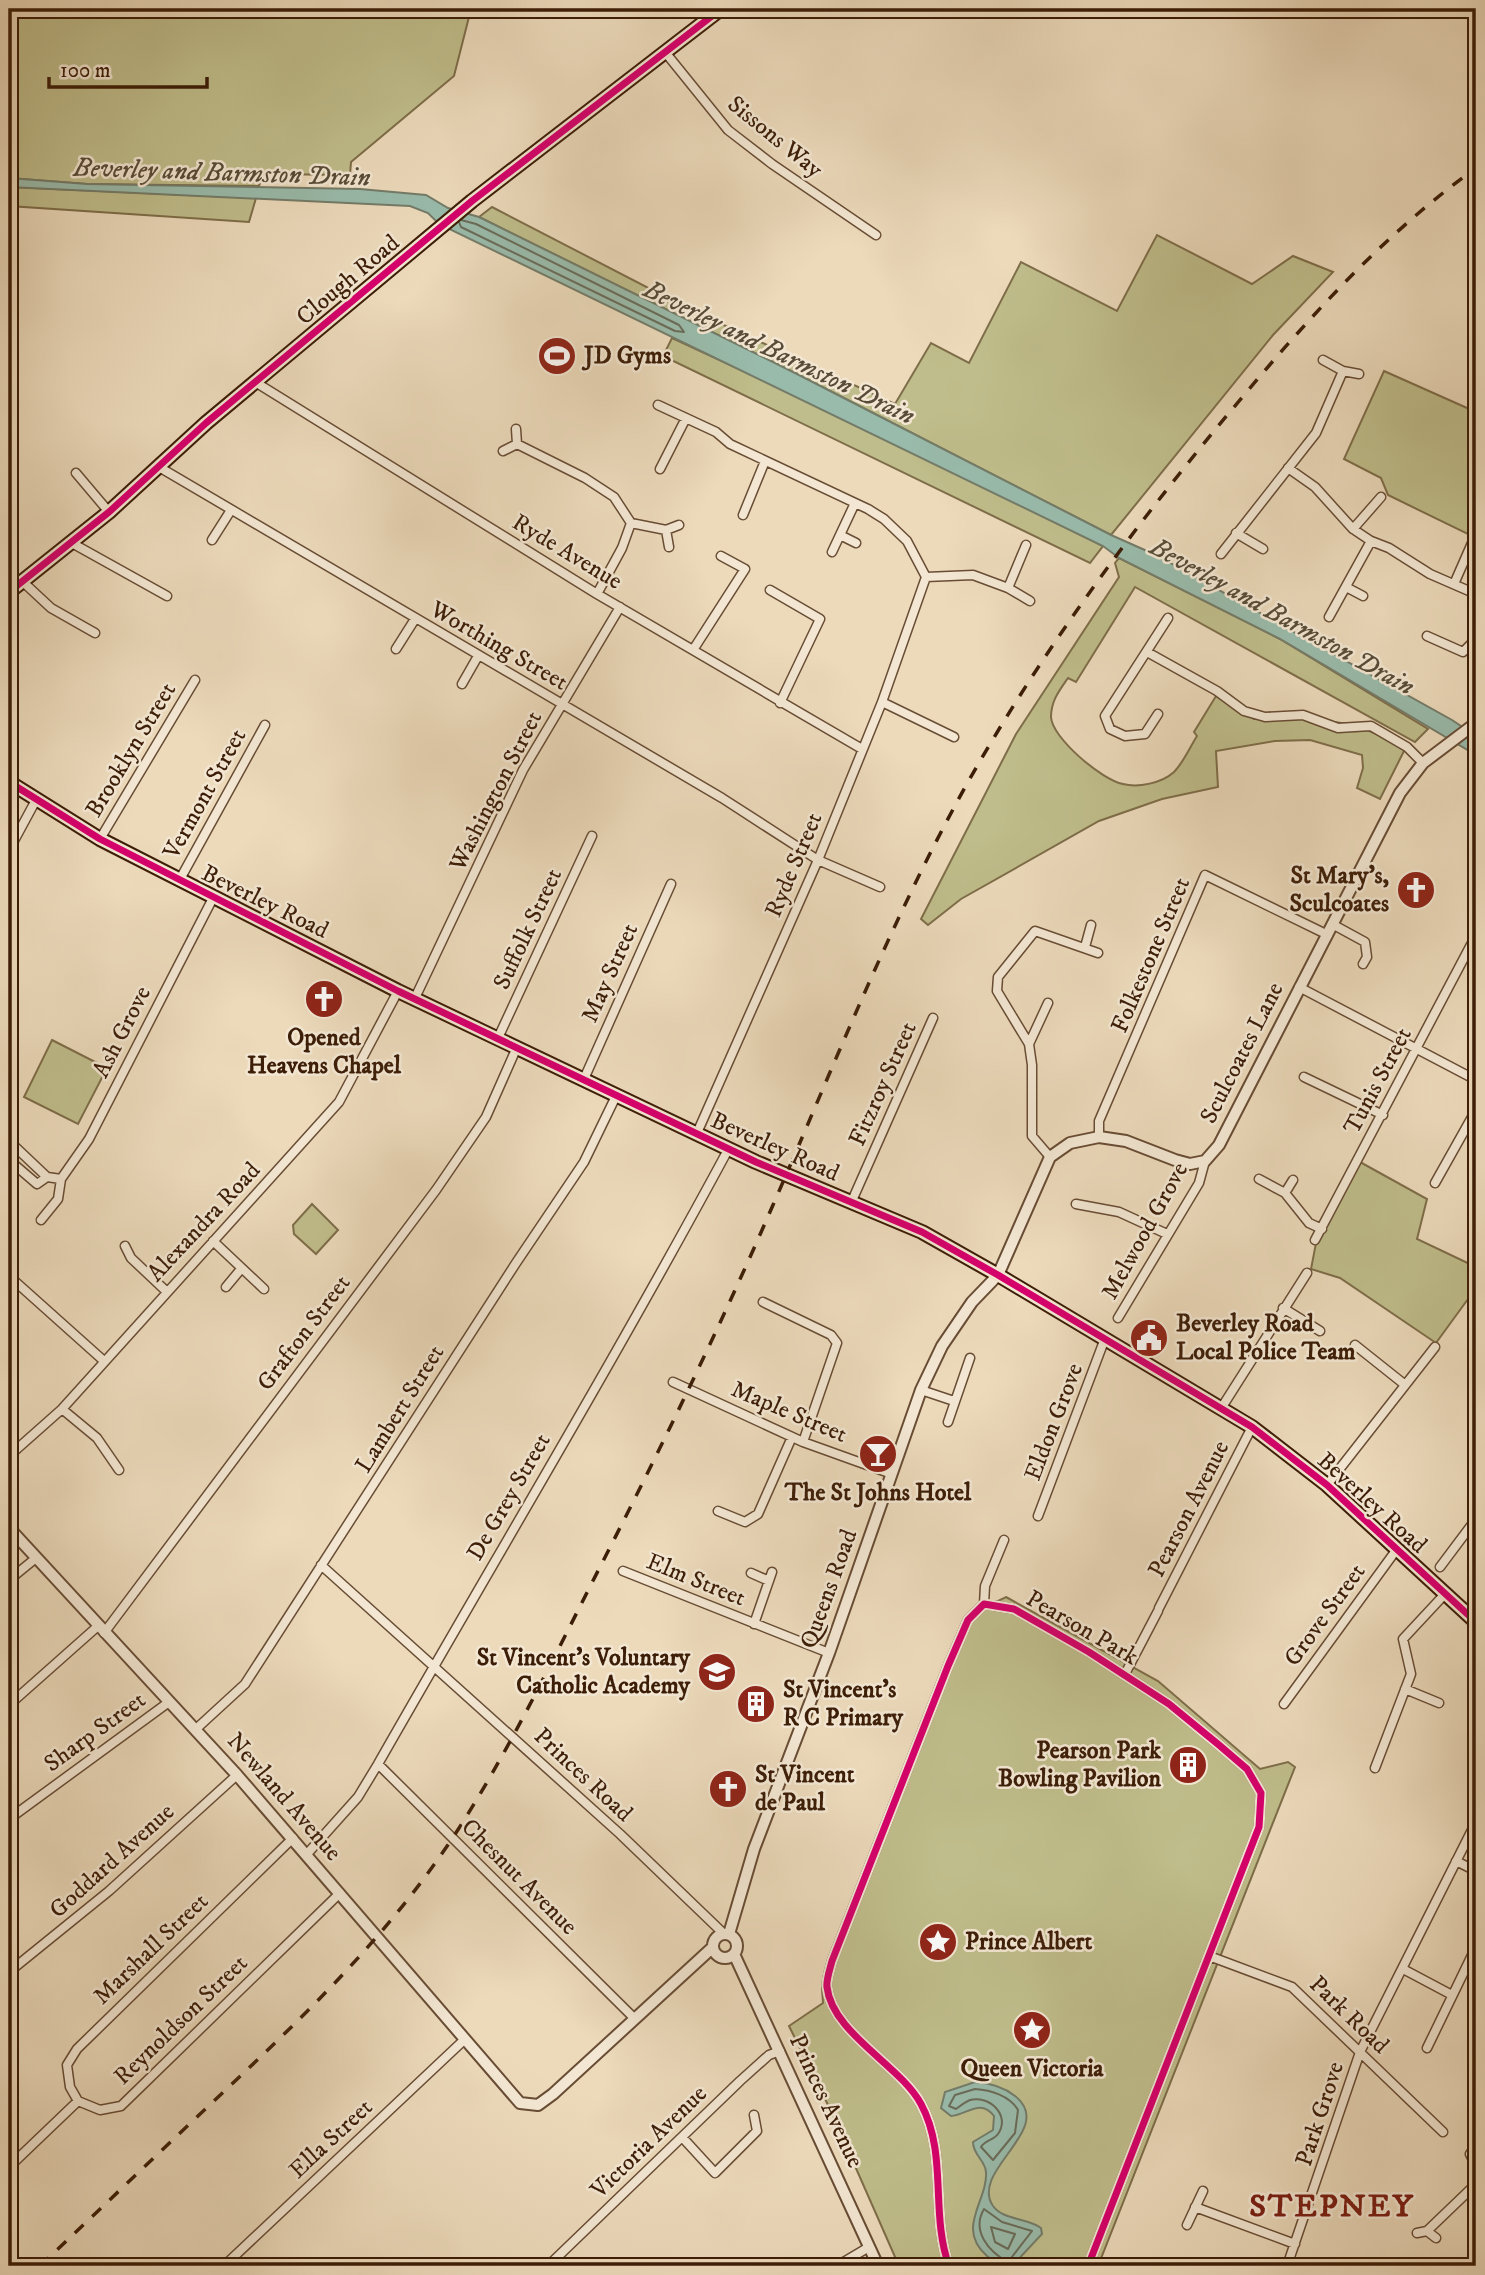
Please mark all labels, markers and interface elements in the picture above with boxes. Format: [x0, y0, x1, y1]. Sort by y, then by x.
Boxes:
scale bar [49, 46, 206, 90]
text: 100 m [60, 58, 111, 84]
street label: Sissons Way [721, 89, 829, 185]
water label: Beverley and Barmston Drain [72, 151, 371, 195]
street label: Clough Road [290, 228, 406, 332]
water label: Beverley and Barmston Drain [637, 273, 920, 433]
sports icon: JD Gyms [536, 335, 578, 377]
place label: JD Gyms [581, 341, 671, 371]
street label: Ryde Avenue [506, 507, 628, 597]
water label: Beverley and Barmston Drain [1143, 530, 1420, 703]
street label: Worthing Street [424, 594, 573, 698]
street label: Brooklyn Street [79, 677, 183, 823]
street label: Washington Street [442, 706, 549, 877]
street label: Vermont Street [156, 723, 253, 865]
street label: Ryde Street [759, 808, 830, 922]
street label: Beverley Road [197, 858, 333, 946]
place label: St Mary's, Sculcoates [1290, 861, 1389, 919]
street label: Suffolk Street [487, 863, 569, 994]
church icon: St Mary's, Sculcoates [1395, 869, 1437, 911]
street label: Folkestone Street [1105, 872, 1197, 1037]
street label: May Street [575, 919, 645, 1027]
street label: Sculcoates Lane [1194, 977, 1290, 1129]
church icon: Opened Heavens Chapel [303, 978, 345, 1020]
street label: Ash Grove [86, 981, 158, 1083]
street label: Fitzroy Street [842, 1017, 924, 1151]
street label: Tunis Street [1337, 1022, 1419, 1140]
place label: Opened Heavens Chapel [247, 1023, 402, 1081]
street label: Beverley Road [706, 1105, 844, 1189]
street label: Alexandra Road [141, 1156, 267, 1288]
street label: Melwood Grove [1095, 1157, 1195, 1305]
street label: Grafton Street [251, 1269, 357, 1397]
place label: Beverley Road Local Police Team [1176, 1309, 1356, 1367]
public building icon: Beverley Road Local Police Team [1128, 1317, 1170, 1359]
street label: Lambert Street [349, 1339, 451, 1478]
street label: Eldon Grove [1018, 1359, 1090, 1485]
street label: Maple Street [727, 1374, 852, 1450]
street label: De Grey Street [461, 1428, 558, 1566]
bar icon: The St Johns Hotel [857, 1433, 899, 1475]
street label: Pearson Avenue [1142, 1436, 1236, 1582]
street label: Beverley Road [1311, 1446, 1433, 1560]
place label: The St Johns Hotel [784, 1478, 972, 1508]
street label: Queens Road [794, 1525, 864, 1653]
street label: Elm Street [642, 1547, 750, 1614]
street label: Grove Street [1278, 1557, 1373, 1672]
street label: Pearson Park [1020, 1584, 1144, 1672]
place label: St Vincent's Voluntary Catholic Academy [477, 1643, 691, 1701]
school or university icon: St Vincent's Voluntary Catholic Academy [696, 1651, 738, 1693]
place label: St Vincent's R C Primary [783, 1675, 903, 1733]
building icon: St Vincent's R C Primary [735, 1683, 777, 1725]
street label: Sharp Street [38, 1685, 152, 1779]
street label: Princes Road [527, 1722, 639, 1828]
street label: Newland Avenue [220, 1727, 348, 1867]
place label: Pearson Park Bowling Pavilion [998, 1736, 1162, 1794]
building icon: Pearson Park Bowling Pavilion [1167, 1744, 1209, 1786]
place label: St Vincent de Paul [755, 1760, 855, 1818]
church icon: St Vincent de Paul [707, 1768, 749, 1810]
street label: Goddard Avenue [43, 1797, 181, 1925]
street label: Chesnut Avenue [454, 1812, 584, 1942]
street label: Marshall Street [87, 1887, 215, 2011]
place icon: Prince Albert [917, 1921, 959, 1963]
place label: Prince Albert [965, 1927, 1093, 1957]
street label: Reynoldson Street [108, 1948, 254, 2091]
street label: Park Road [1303, 1970, 1395, 2060]
place icon: Queen Victoria [1011, 2009, 1053, 2051]
street label: Princes Avenue [782, 2029, 870, 2173]
place label: Queen Victoria [960, 2054, 1104, 2084]
street label: Park Grove [1289, 2058, 1351, 2170]
street label: Victoria Avenue [584, 2079, 714, 2206]
street label: Ella Street [283, 2093, 379, 2185]
district label: STEPNEY [1249, 2187, 1415, 2227]

